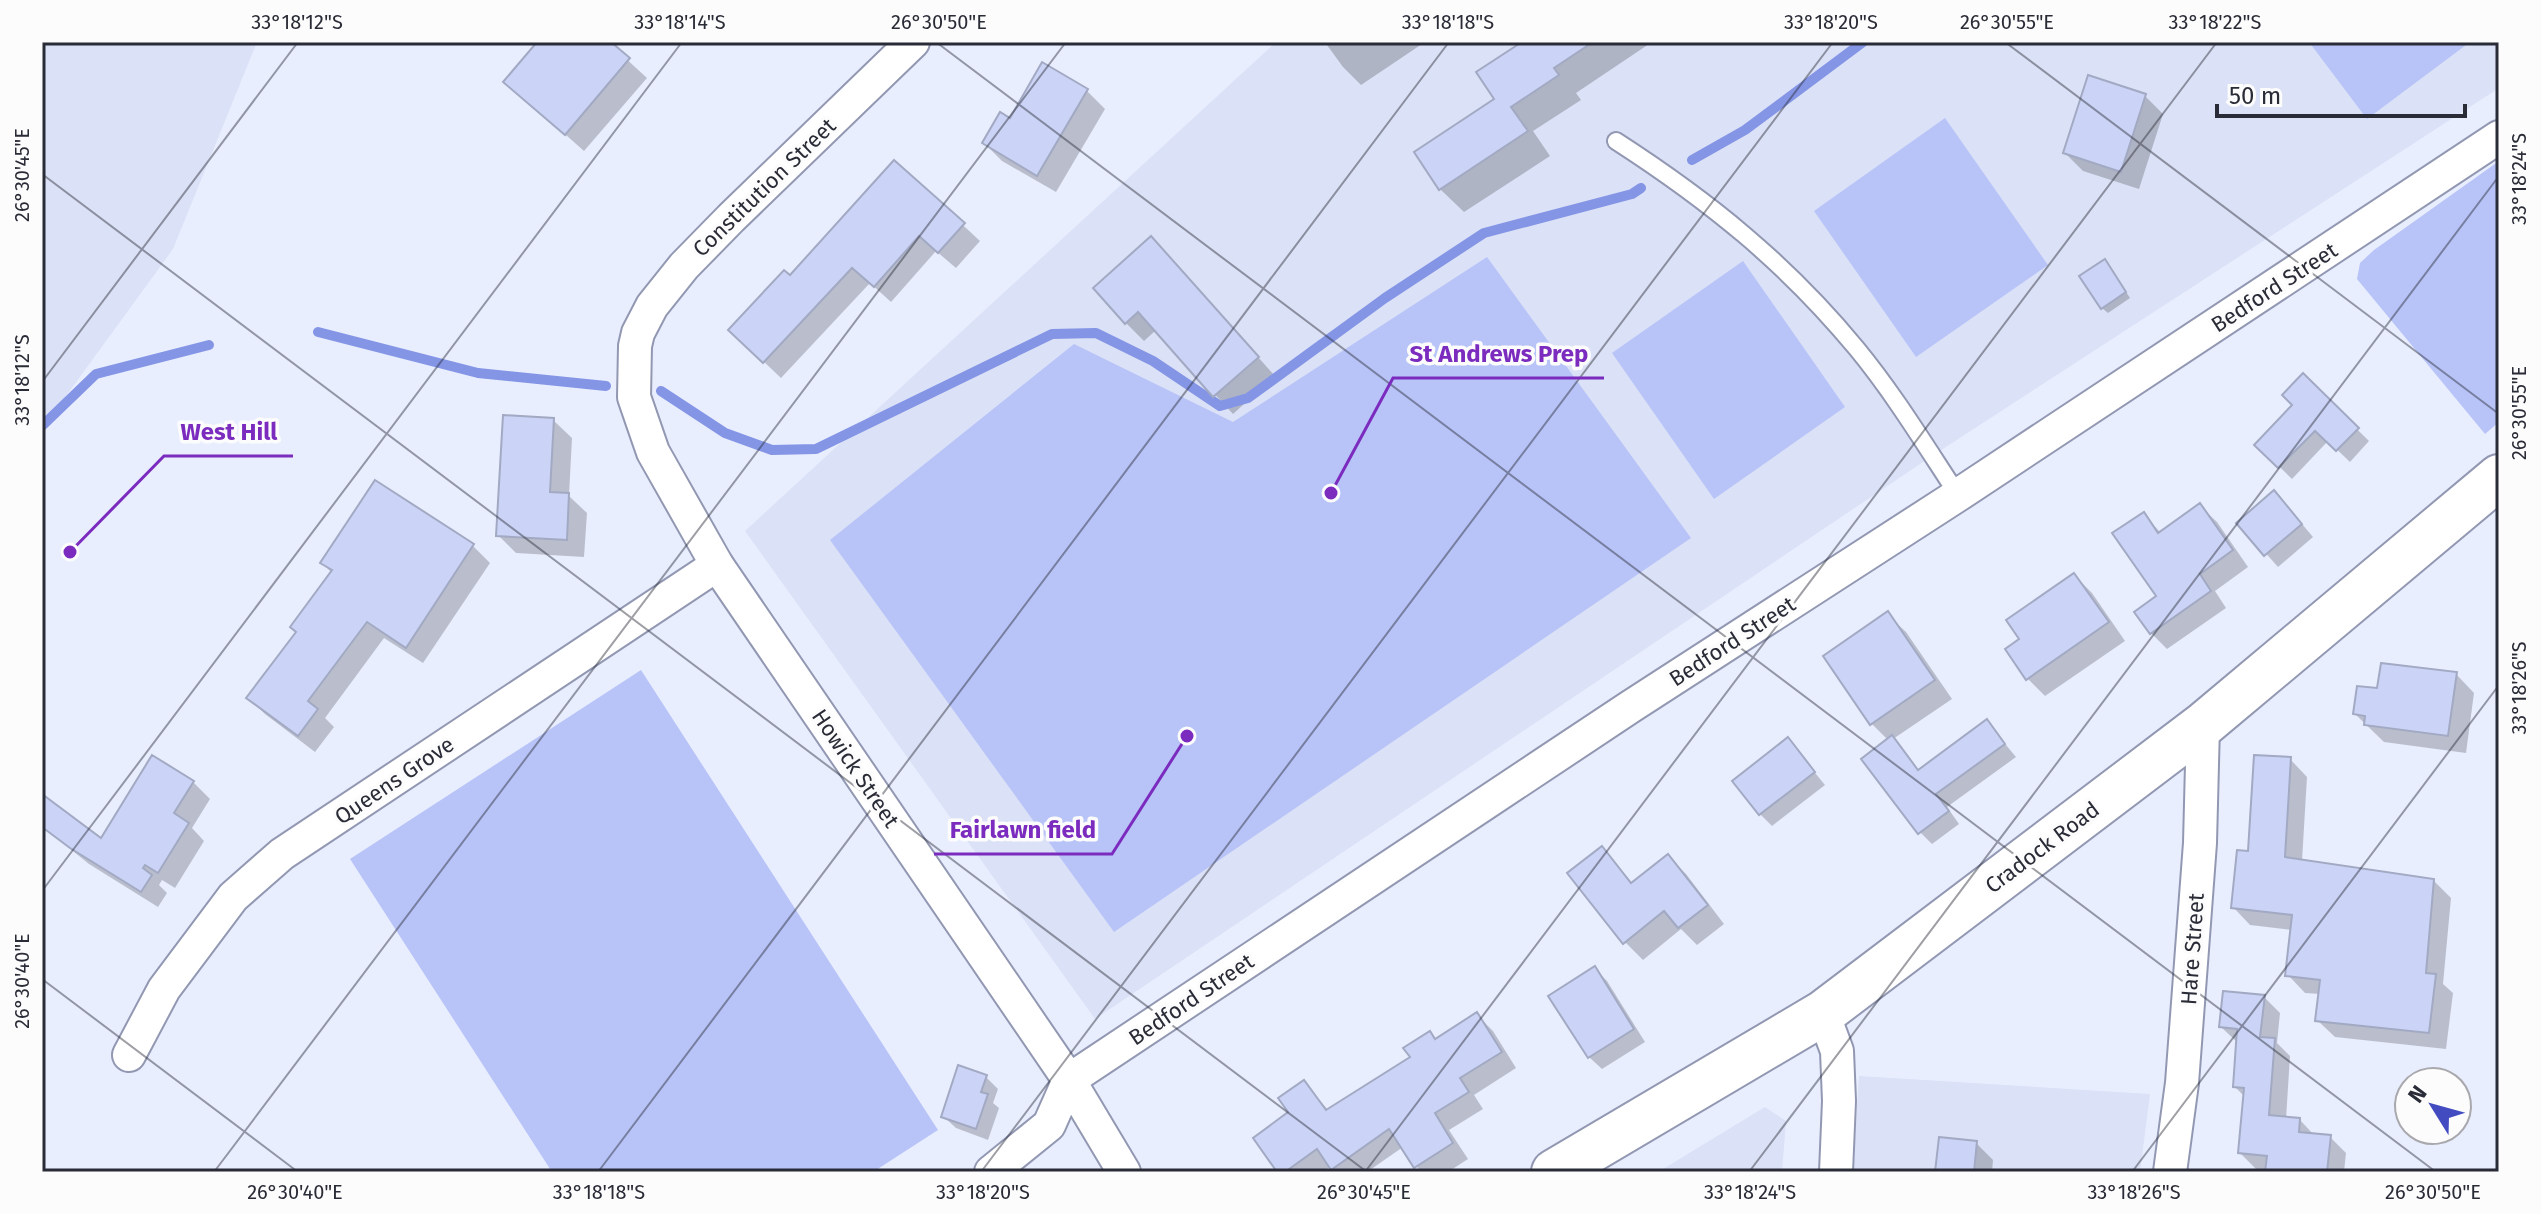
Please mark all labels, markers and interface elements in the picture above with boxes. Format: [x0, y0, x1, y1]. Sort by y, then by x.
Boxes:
text: 33°18'12"S [251, 10, 343, 34]
text: 33°18'14"S [634, 10, 726, 34]
text: 26°30'50"E [891, 10, 987, 34]
text: 33°18'18"S [1402, 10, 1494, 34]
text: 33°18'20"S [1784, 10, 1878, 34]
text: 26°30'55"E [1960, 10, 2054, 34]
text: 33°18'22"S [2169, 10, 2262, 34]
scale bar [2217, 68, 2465, 118]
text: 50 m [2229, 82, 2281, 110]
street label: Constitution Street [687, 112, 841, 262]
text: 26°30'45"E [10, 128, 34, 222]
text: 33°18'24"S [2507, 133, 2531, 225]
street label: Bedford Street [2206, 237, 2342, 338]
callout: St Andrews Prep [1393, 330, 1604, 378]
text: 33°18'12"S [10, 334, 34, 426]
text: St Andrews Prep [1410, 340, 1588, 368]
text: 26°30'55"E [2507, 366, 2531, 460]
callout: West Hill [164, 408, 293, 456]
text: West Hill [181, 418, 278, 446]
street label: Bedford Street [1664, 591, 1800, 692]
text: 33°18'26"S [2507, 641, 2531, 735]
street label: Howick Street [806, 704, 905, 833]
street label: Queens Grove [329, 731, 459, 830]
street label: Cradock Road [1980, 796, 2105, 899]
callout: Fairlawn field [934, 806, 1112, 854]
text: Fairlawn field [950, 816, 1096, 844]
street label: Hare Street [2175, 892, 2210, 1006]
text: 26°30'40"E [10, 933, 34, 1029]
street label: Bedford Street [1124, 948, 1259, 1051]
north arrow [2393, 1066, 2473, 1146]
text: N [2402, 1080, 2433, 1108]
text: 26°30'40"E [247, 1180, 343, 1204]
text: 33°18'18"S [553, 1180, 645, 1204]
text: 33°18'20"S [936, 1180, 1030, 1204]
text: 26°30'45"E [1317, 1180, 1411, 1204]
text: 33°18'24"S [1704, 1180, 1796, 1204]
text: 33°18'26"S [2087, 1180, 2181, 1204]
text: 26°30'50"E [2385, 1180, 2481, 1204]

